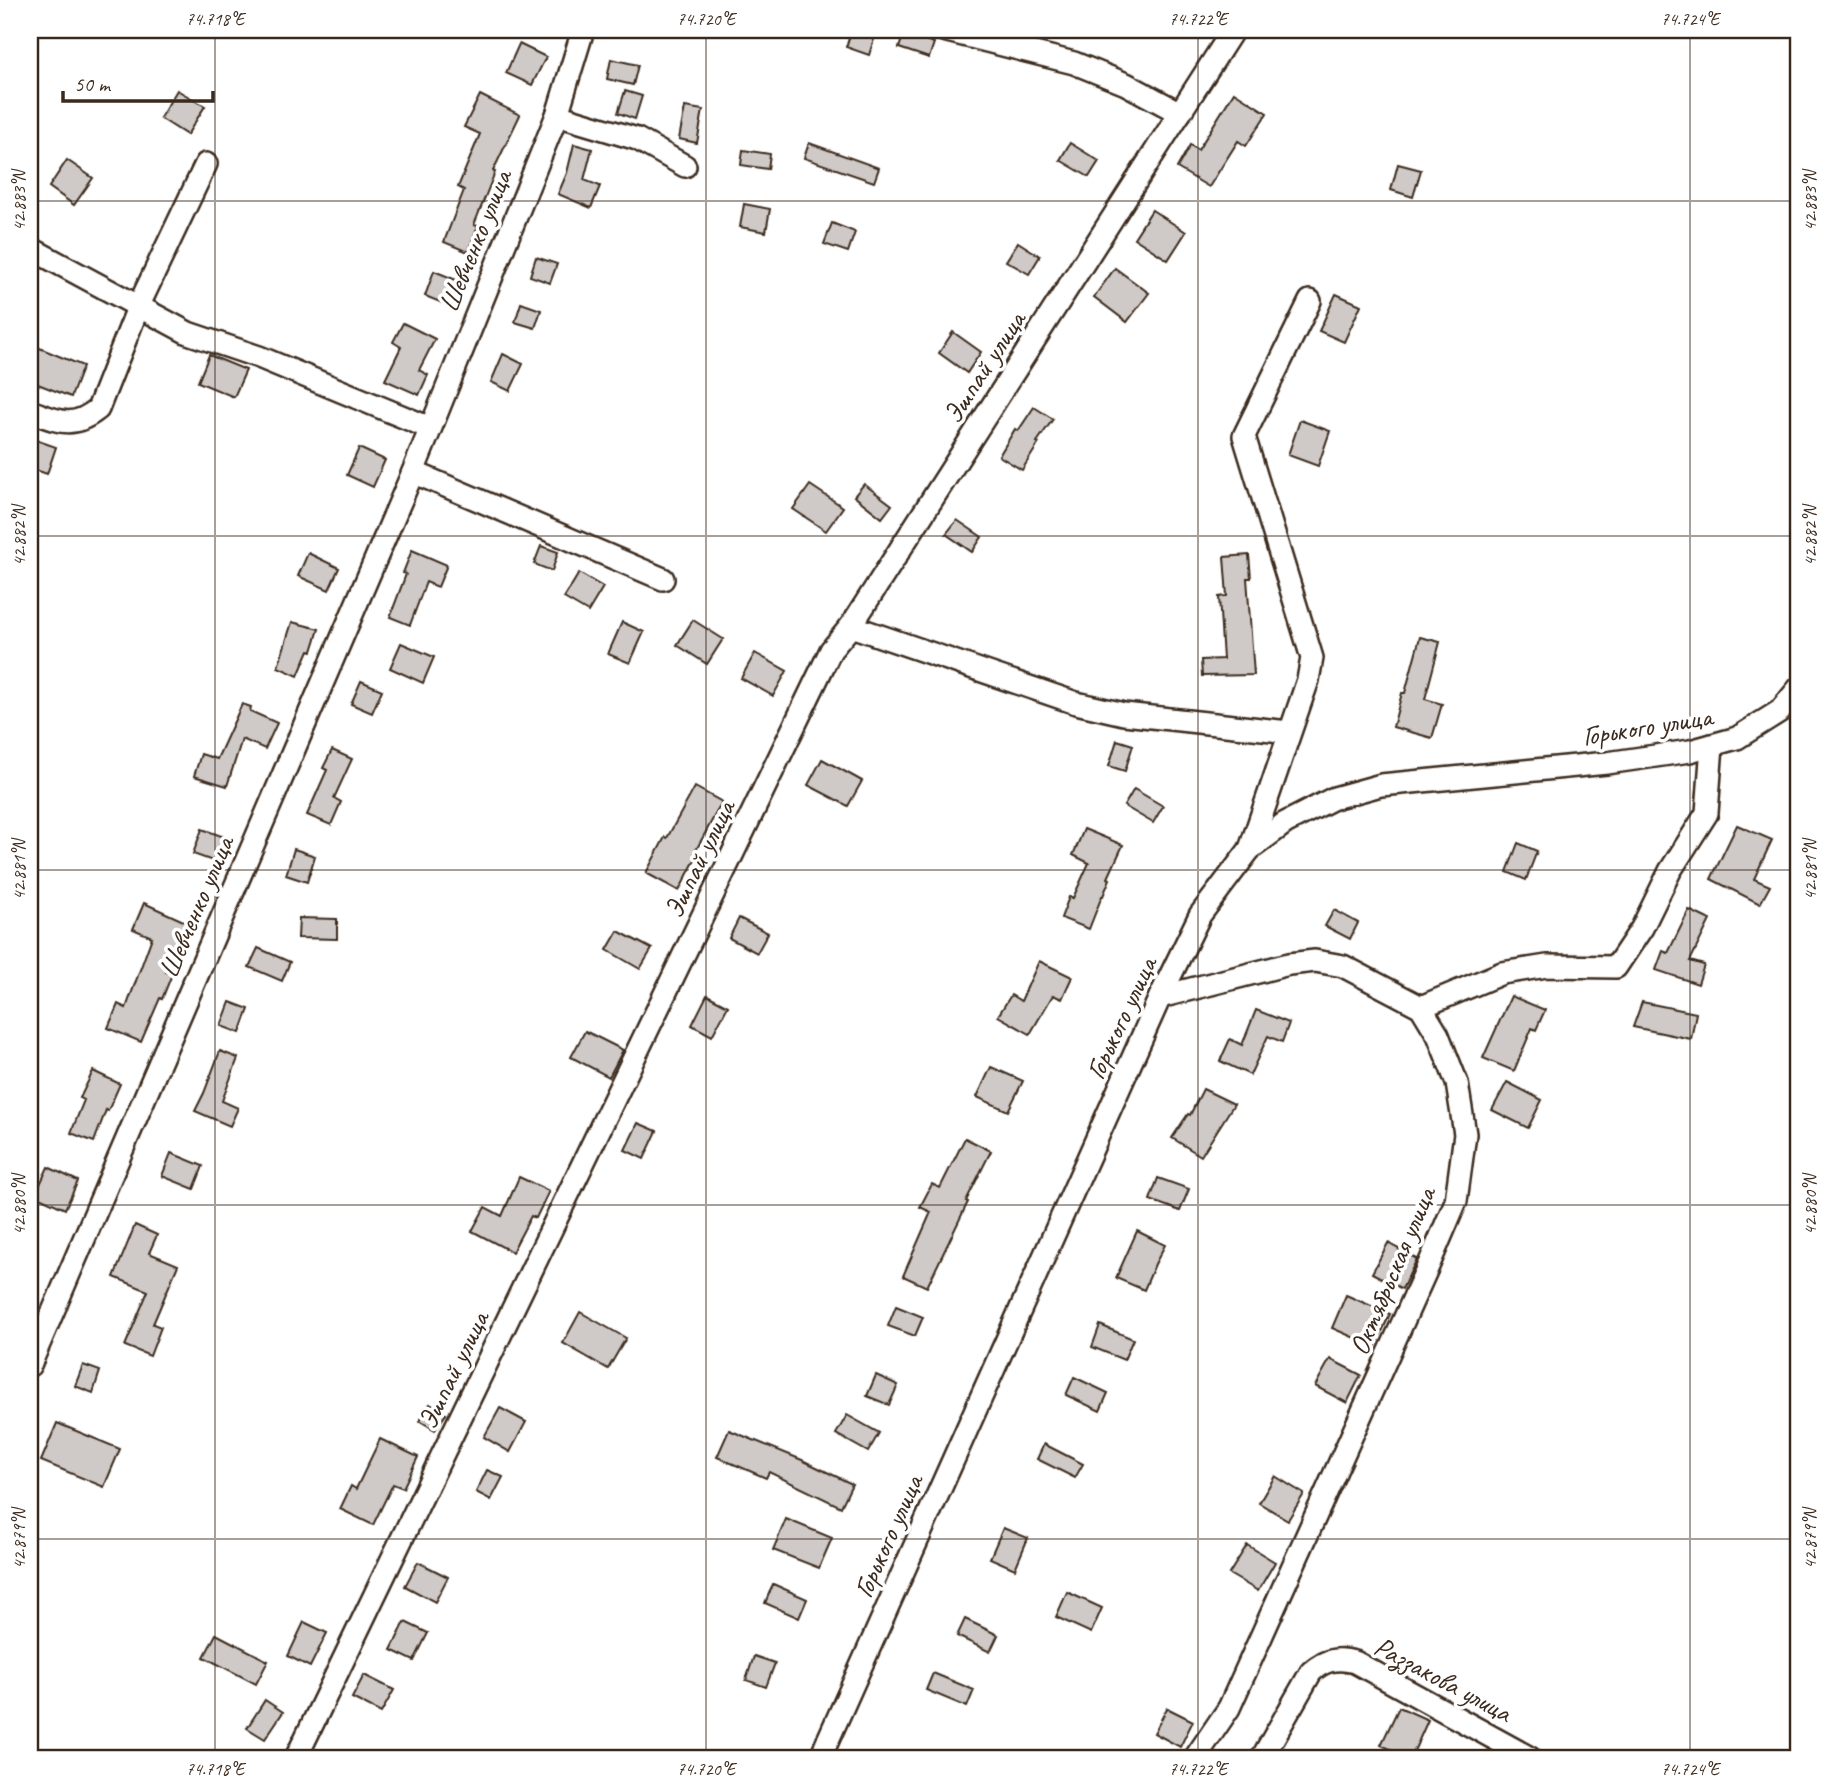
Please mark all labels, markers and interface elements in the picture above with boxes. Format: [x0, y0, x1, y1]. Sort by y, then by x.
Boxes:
text: 74.718°E [186, 8, 247, 30]
text: 74.720°E [677, 8, 738, 30]
text: 74.722°E [1169, 8, 1230, 30]
text: 74.724°E [1661, 8, 1722, 30]
scale bar [63, 60, 214, 104]
text: 50 m [74, 71, 112, 97]
street label: Шевченко улица [431, 163, 520, 317]
text: 42.883°N [8, 168, 30, 231]
text: 42.883°N [1799, 168, 1821, 231]
street label: Эшпай улица [935, 302, 1034, 429]
text: 42.882°N [8, 503, 30, 566]
text: 42.882°N [1799, 503, 1821, 566]
street label: Горького улица [1580, 698, 1717, 754]
street label: Эшпай улица [656, 792, 743, 923]
street label: Шевченко улица [151, 829, 242, 983]
text: 42.881°N [8, 837, 30, 900]
text: 42.881°N [1799, 837, 1821, 900]
street label: Горького улица [1078, 949, 1166, 1085]
text: 42.880°N [8, 1172, 30, 1235]
text: 42.880°N [1799, 1172, 1821, 1235]
street label: Октябрьская улица [1341, 1180, 1444, 1360]
street label: Эшпай улица [410, 1303, 497, 1434]
street label: Горького улица [845, 1467, 932, 1603]
text: 42.879°N [8, 1506, 30, 1569]
text: 42.879°N [1799, 1506, 1821, 1569]
street label: Раззакова улица [1368, 1628, 1519, 1731]
text: 74.718°E [186, 1758, 247, 1780]
text: 74.720°E [677, 1758, 738, 1780]
text: 74.722°E [1169, 1758, 1230, 1780]
text: 74.724°E [1661, 1758, 1722, 1780]

